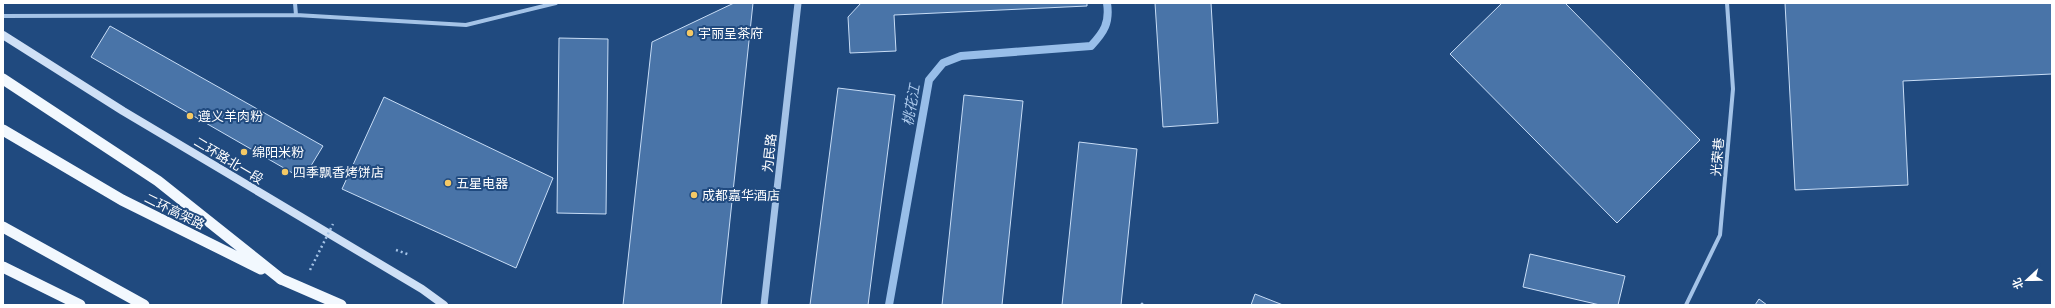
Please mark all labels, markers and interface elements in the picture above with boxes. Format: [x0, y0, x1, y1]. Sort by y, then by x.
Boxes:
place label: 宇丽呈茶府 [698, 25, 763, 41]
marker: 宇丽呈茶府 [685, 28, 695, 38]
water label: 桃花江 [898, 81, 924, 127]
place label: 遵义羊肉粉 [198, 108, 263, 124]
marker: 遵义羊肉粉 [185, 111, 195, 121]
street label: 二环路北一段 [191, 133, 267, 187]
street label: 为民路 [759, 133, 779, 173]
street label: 光荣巷 [1707, 137, 1727, 177]
place label: 绵阳米粉 [252, 144, 304, 160]
marker: 绵阳米粉 [239, 147, 249, 157]
place label: 四季飘香烤饼店 [293, 164, 384, 180]
marker: 四季飘香烤饼店 [280, 167, 290, 177]
place label: 五星电器 [456, 175, 508, 191]
marker: 五星电器 [443, 178, 453, 188]
place label: 成都嘉华酒店 [702, 187, 780, 203]
street label: 二环高架路 [142, 190, 208, 232]
marker: 成都嘉华酒店 [689, 190, 699, 200]
north arrow [2007, 260, 2047, 300]
text: 北 [2009, 276, 2026, 291]

